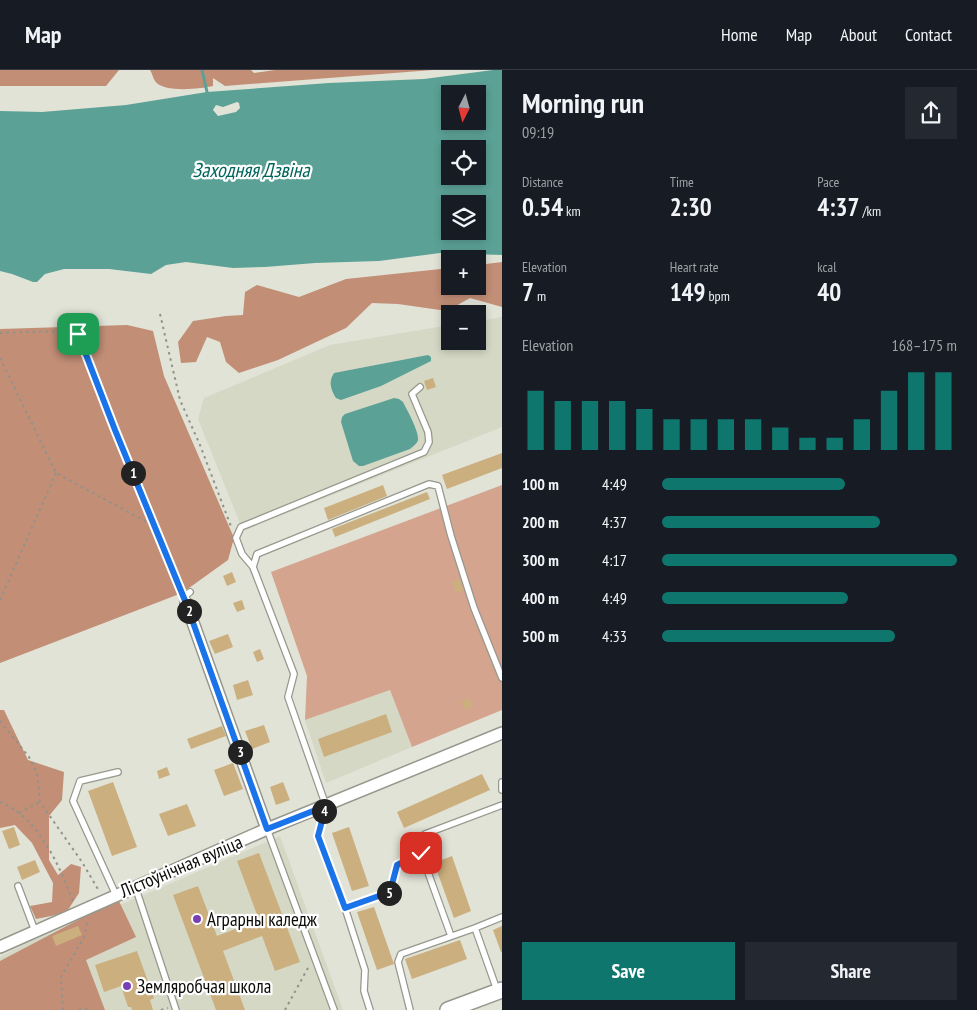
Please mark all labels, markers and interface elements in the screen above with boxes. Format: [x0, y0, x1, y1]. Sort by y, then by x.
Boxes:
text: Map [25, 19, 62, 50]
text: Home [721, 23, 758, 46]
text: Map [786, 23, 812, 46]
text: About [840, 23, 877, 46]
text: Contact [905, 23, 952, 46]
text: Morning run [522, 84, 644, 121]
north arrow [441, 85, 486, 130]
map controls [441, 85, 486, 350]
button: share [905, 87, 957, 139]
text: 09:19 [522, 122, 554, 142]
button: locate [441, 140, 486, 185]
water label: Заходняя Дзвіна [193, 157, 310, 183]
text: Distance [522, 173, 563, 191]
text: Time [670, 173, 694, 191]
text: Pace [817, 173, 839, 191]
text: 0.54 [522, 191, 563, 223]
text: 2:30 [670, 191, 712, 223]
text: 4:37 [817, 191, 859, 223]
button: layers [441, 195, 486, 240]
text: km [563, 202, 581, 220]
text: /km [859, 202, 881, 220]
button: + [441, 250, 486, 295]
text: Elevation [522, 258, 567, 276]
text: Heart rate [670, 258, 719, 276]
text: kcal [817, 258, 836, 276]
text: 7 [522, 276, 534, 308]
text: 149 [670, 276, 706, 308]
text: 40 [817, 276, 841, 308]
text: m [534, 287, 546, 305]
text: bpm [706, 287, 730, 305]
button: − [441, 305, 486, 350]
pin [57, 313, 99, 355]
icon: arrive [64, 320, 92, 348]
text: Elevation [522, 335, 573, 355]
text: 168–175 m [892, 335, 957, 355]
pin: 1 [120, 460, 146, 486]
text: 1 [130, 464, 137, 482]
text: 100 m [522, 474, 559, 494]
text: 4:49 [602, 474, 627, 494]
text: 200 m [522, 512, 559, 532]
text: 4:37 [602, 512, 627, 532]
text: 300 m [522, 550, 559, 570]
text: 4:17 [602, 550, 627, 570]
text: 400 m [522, 588, 559, 608]
text: 4:49 [602, 588, 627, 608]
pin: 2 [176, 598, 202, 624]
text: 2 [186, 602, 193, 620]
text: 500 m [522, 626, 559, 646]
text: 4:33 [602, 626, 627, 646]
pin: 3 [228, 740, 252, 764]
text: 3 [237, 743, 244, 761]
pin: 4 [312, 798, 336, 824]
text: 4 [321, 802, 328, 820]
street label: Лістоўнічная вуліца [115, 829, 246, 903]
pin [400, 832, 442, 874]
icon: check [407, 839, 435, 867]
pin: 5 [376, 880, 402, 906]
text: 5 [386, 884, 393, 902]
place label: Аграрны каледж [207, 907, 318, 931]
marker: Аграрны каледж [191, 913, 203, 925]
button: Save [522, 942, 735, 1000]
button: Share [745, 942, 957, 1000]
place label: Земляробчая школа [137, 974, 271, 998]
marker: Земляробчая школа [121, 980, 133, 992]

